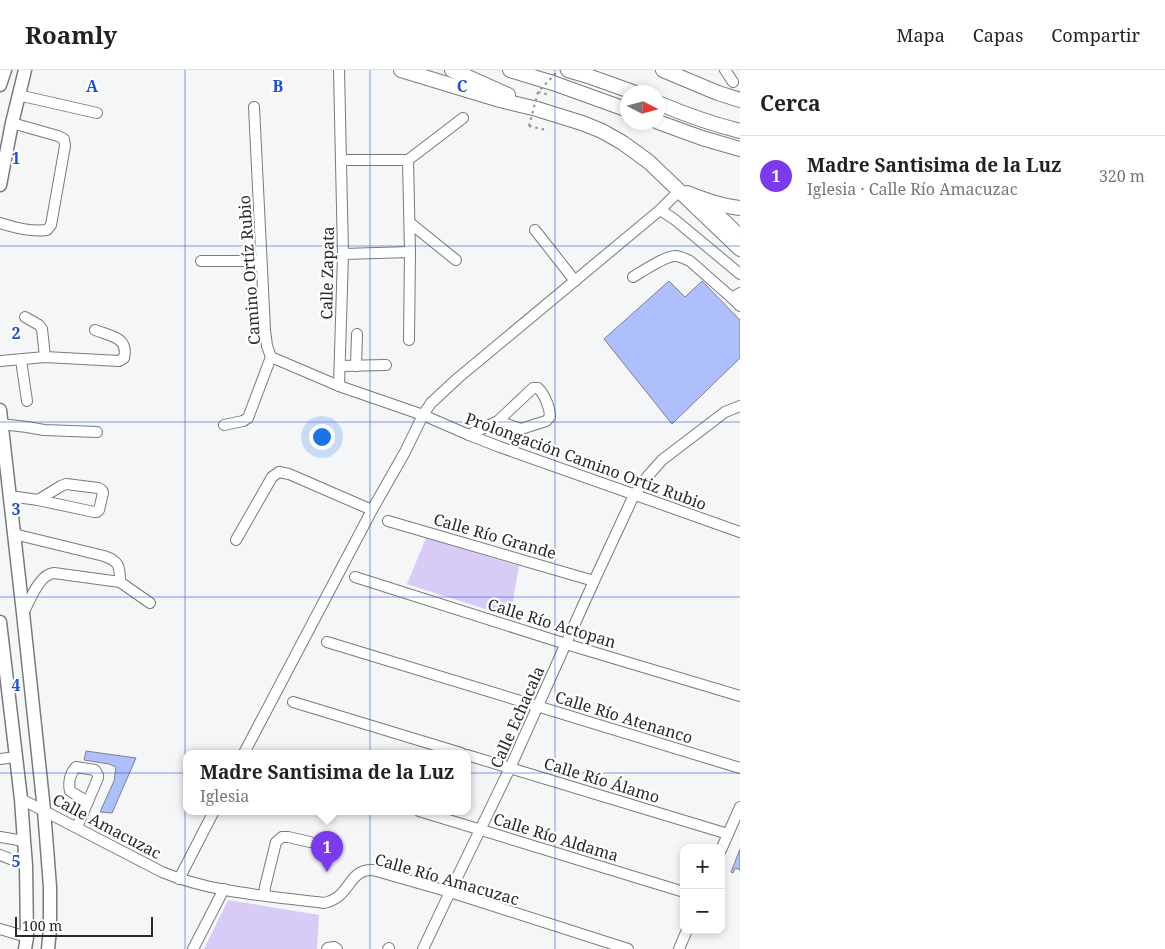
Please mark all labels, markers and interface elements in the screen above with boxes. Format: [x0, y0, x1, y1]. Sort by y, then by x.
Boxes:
text: Roamly [25, 18, 117, 51]
text: Mapa [897, 23, 945, 47]
text: Capas [973, 23, 1023, 47]
text: Compartir [1051, 23, 1140, 47]
text: A [86, 75, 99, 97]
text: B [273, 75, 284, 97]
text: C [457, 75, 468, 97]
north arrow [620, 85, 665, 130]
text: Cerca [760, 89, 821, 117]
text: 1 [11, 147, 21, 169]
text: Madre Santisima de la Luz [807, 152, 1061, 178]
text: 1 [771, 165, 781, 187]
text: 320 m [1099, 165, 1145, 187]
text: Iglesia · Calle Río Amacuzac [807, 178, 1018, 200]
street label: Camino Ortíz Rubio [233, 194, 265, 346]
street label: Calle Zapata [315, 226, 339, 320]
text: 2 [11, 322, 21, 344]
street label: Prolongación Camino Ortiz Rubio [462, 407, 710, 515]
your location [309, 424, 335, 450]
text: 3 [11, 498, 21, 520]
street label: Calle Río Grande [431, 508, 559, 564]
street label: Calle Río Actopan [485, 593, 619, 653]
street label: Calle Echacala [485, 663, 549, 771]
text: 4 [11, 674, 21, 696]
street label: Calle Río Atenanco [553, 686, 695, 748]
popup [183, 750, 471, 815]
street label: Calle Río Álamo [541, 752, 663, 808]
text: Madre Santisima de la Luz [200, 759, 454, 785]
text: Iglesia [200, 785, 249, 807]
street label: Calle Amacuzac [49, 788, 165, 864]
street label: Calle Río Aldama [491, 808, 621, 866]
pin: 1 [311, 831, 343, 872]
map controls [680, 844, 725, 934]
button: + [680, 844, 725, 889]
street label: Calle Río Amacuzac [372, 848, 522, 910]
text: 5 [11, 850, 21, 872]
button: − [680, 889, 725, 934]
scale bar [15, 914, 152, 937]
text: 100 m [22, 916, 62, 935]

